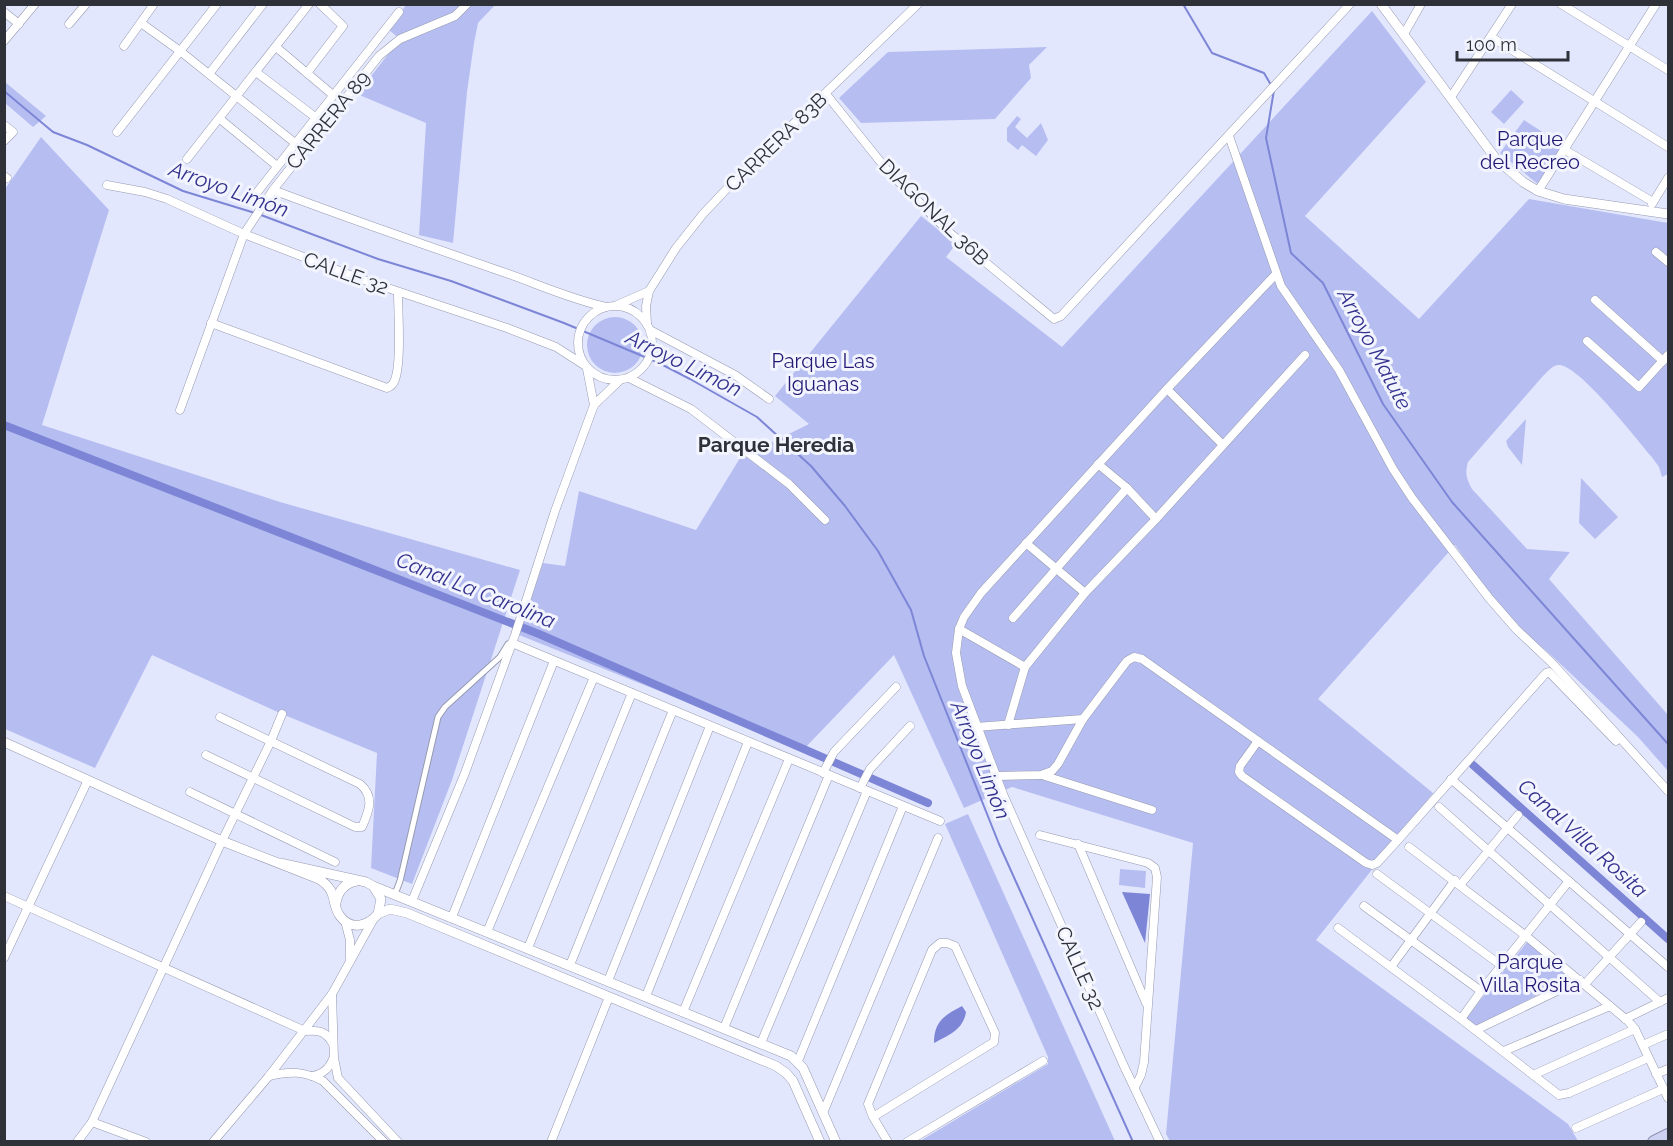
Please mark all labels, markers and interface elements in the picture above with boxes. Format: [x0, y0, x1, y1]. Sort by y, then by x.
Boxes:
scale bar [1457, 24, 1568, 62]
text: 100 m [1466, 34, 1517, 55]
street label: CARRERA 89 [281, 66, 375, 174]
street label: CARRERA 83B [720, 87, 832, 197]
park label: Parque del Recreo [1480, 127, 1580, 174]
street label: DIAGONAL 36B [874, 154, 994, 270]
water label: Arroyo Limón [165, 156, 292, 222]
street label: CALLE 32 [300, 247, 392, 299]
water label: Arroyo Matute [1332, 283, 1417, 414]
water label: Arroyo Limón [621, 324, 746, 402]
park label: Parque Las Iguanas [771, 349, 875, 396]
district label: Parque Heredia [698, 432, 854, 457]
water label: Canal La Carolina [393, 547, 559, 633]
water label: Arroyo Limón [946, 696, 1016, 823]
water label: Canal Villa Rosita [1513, 773, 1653, 903]
street label: CALLE 32 [1051, 923, 1109, 1013]
park label: Parque Villa Rosita [1479, 950, 1581, 997]

